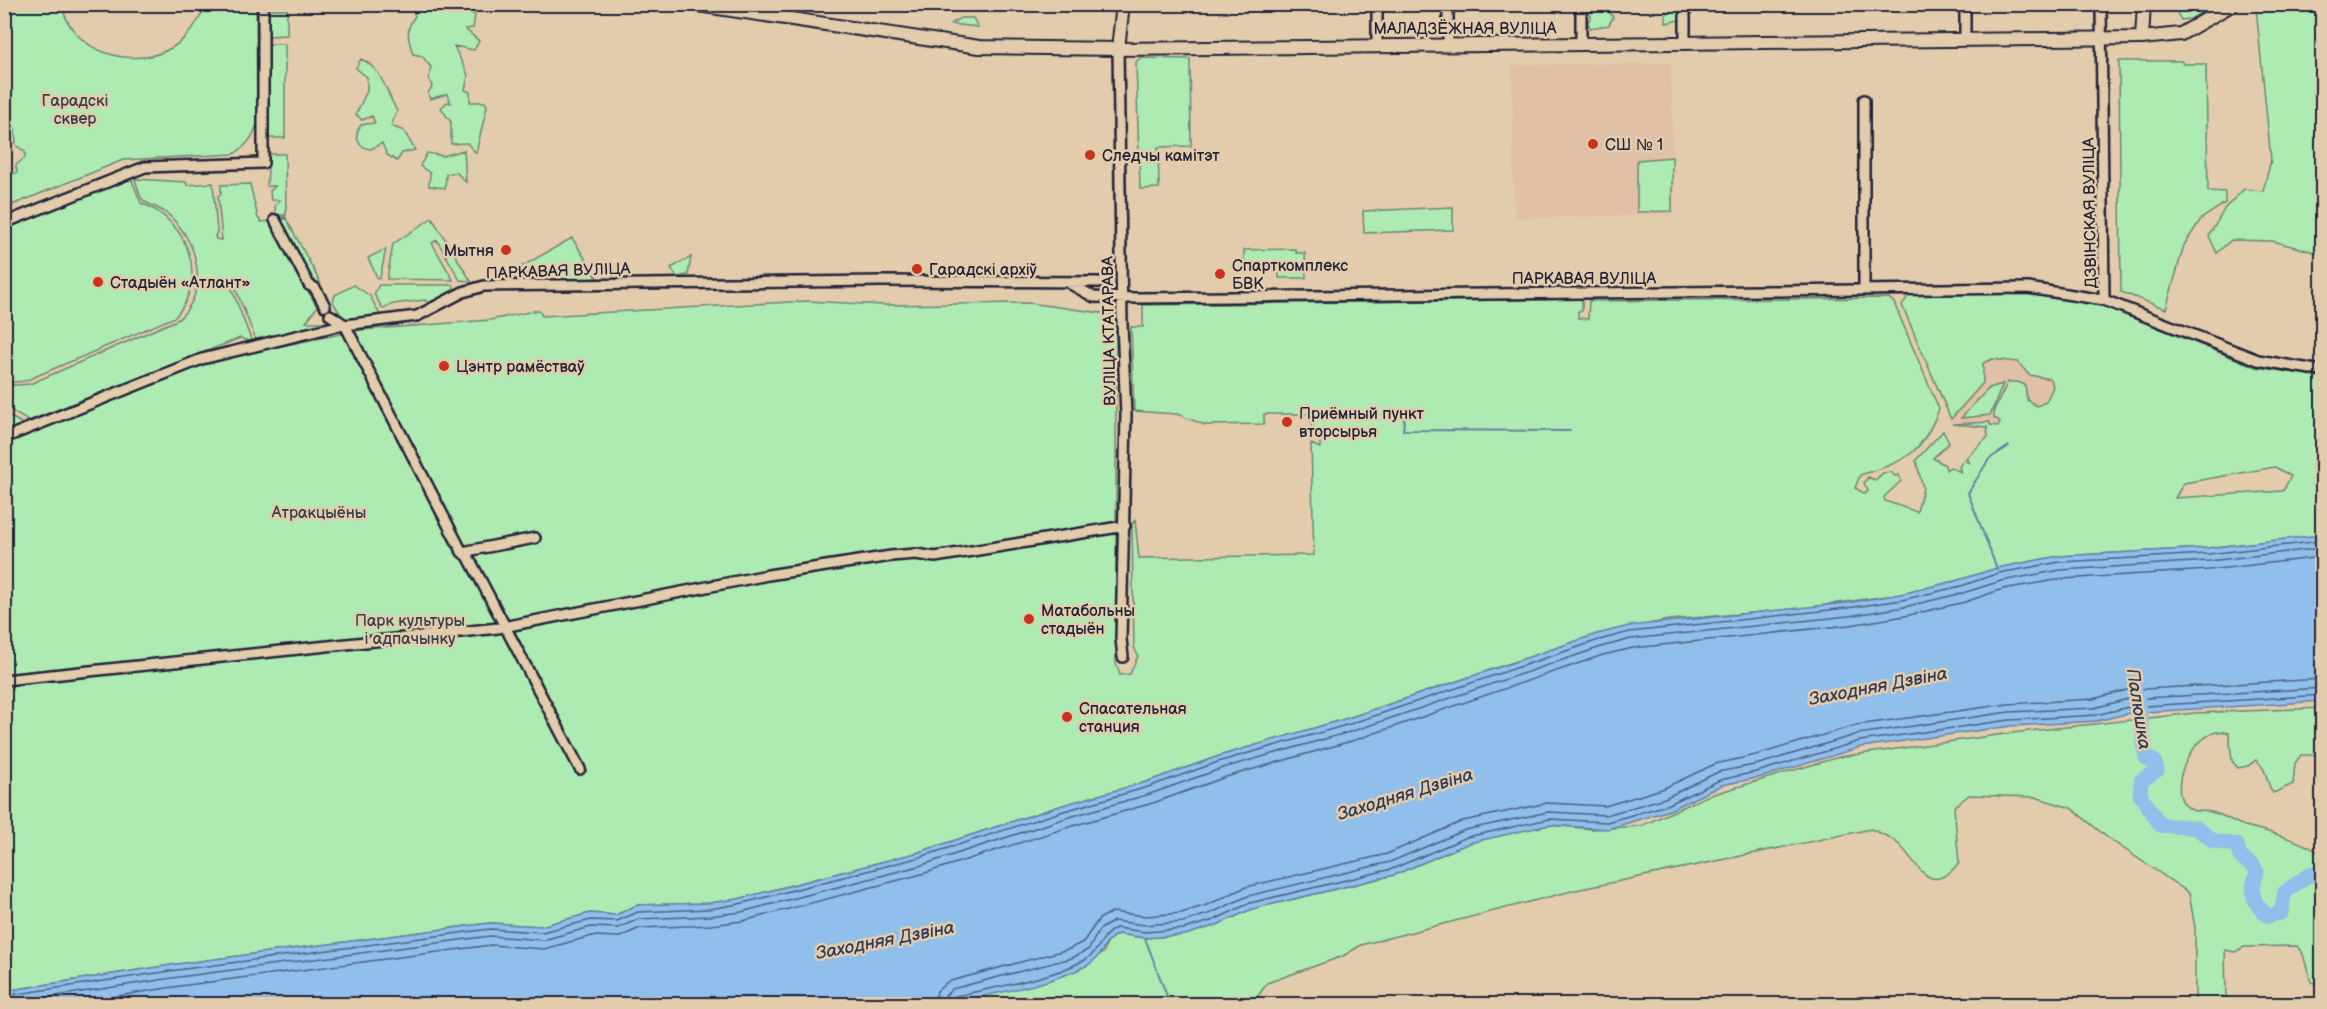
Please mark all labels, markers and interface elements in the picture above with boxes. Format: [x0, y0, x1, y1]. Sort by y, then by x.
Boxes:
street label: МАЛАДЗЁЖНАЯ ВУЛІЦА [1374, 19, 1557, 39]
park label: Гарадскі сквер [42, 92, 108, 129]
place label: СШ № 1 [1605, 136, 1663, 155]
marker: СШ № 1 [1586, 137, 1600, 151]
street label: ДЗВІНСКАЯ ВУЛІЦА [2080, 137, 2101, 289]
place label: Следчы камітэт [1102, 147, 1220, 166]
marker: Следчы камітэт [1083, 148, 1097, 162]
place label: Мытня [444, 242, 494, 261]
marker: Мытня [499, 243, 513, 257]
street label: ВУЛІЦА КТАТАРАВА [1099, 256, 1120, 406]
place label: Спарткомплекс БВК [1232, 257, 1348, 294]
street label: ПАРКАВАЯ ВУЛІЦА [486, 259, 631, 284]
place label: Гарадскі архіў [929, 261, 1038, 280]
marker: Гарадскі архіў [910, 262, 924, 276]
marker: Спарткомплекс БВК [1213, 267, 1227, 281]
street label: ПАРКАВАЯ ВУЛІЦА [1512, 270, 1657, 289]
place label: Стадыён «Атлант» [110, 274, 250, 293]
marker: Стадыён «Атлант» [91, 275, 105, 289]
place label: Цэнтр рамёстваў [456, 358, 585, 377]
marker: Цэнтр рамёстваў [437, 359, 451, 373]
place label: Приёмный пункт вторсырья [1299, 405, 1425, 442]
marker: Приёмный пункт вторсырья [1280, 415, 1294, 429]
park label: Атракцыёны [271, 504, 366, 523]
place label: Матабольны стадыён [1041, 602, 1135, 639]
park label: Парк культуры і адпачынку [355, 612, 465, 649]
marker: Матабольны стадыён [1022, 612, 1036, 626]
water label: Заходняя Дзвіна [1807, 663, 1949, 710]
water label: Палюшка [2122, 667, 2155, 751]
place label: Спасательная станция [1079, 700, 1187, 737]
marker: Спасательная станция [1060, 710, 1074, 724]
water label: Заходняя Дзвіна [1335, 764, 1476, 825]
water label: Заходняя Дзвіна [814, 917, 956, 964]

